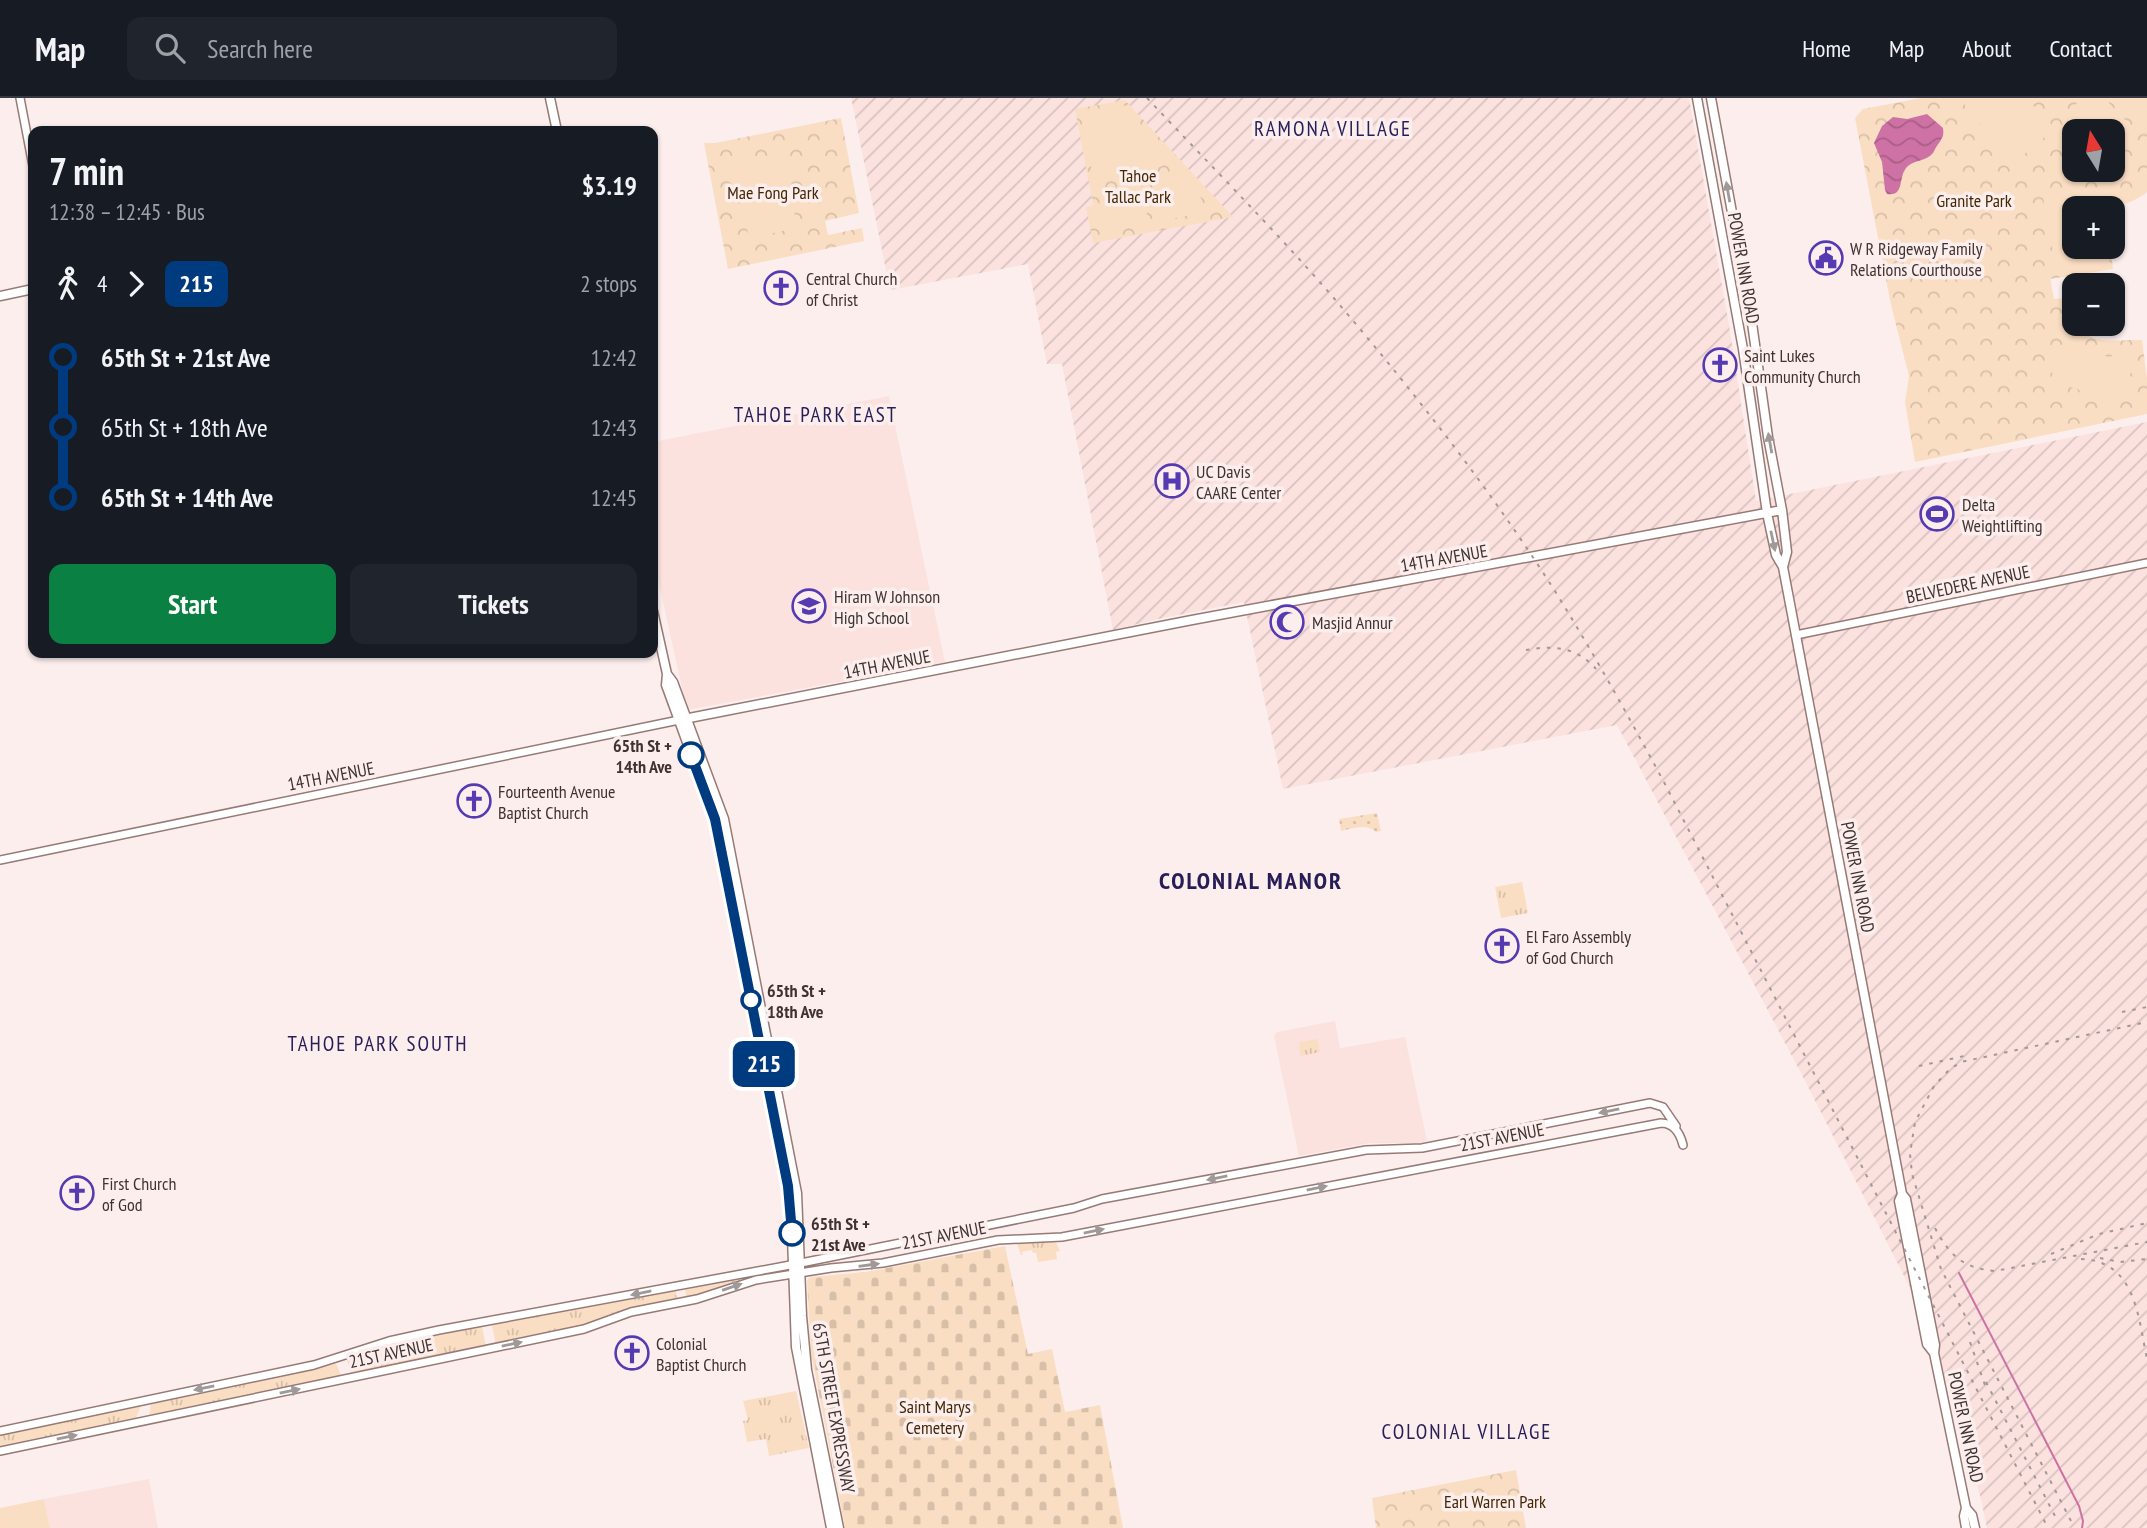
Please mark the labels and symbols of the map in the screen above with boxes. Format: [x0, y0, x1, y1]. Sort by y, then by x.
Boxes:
district label: RAMONA VILLAGE [1254, 115, 1412, 142]
north arrow [2062, 119, 2124, 182]
park label: Tahoe Tallac Park [1105, 164, 1171, 208]
park label: Mae Fong Park [727, 181, 819, 204]
one-way arrow [1722, 181, 1733, 203]
park label: Granite Park [1936, 189, 2012, 212]
street label: POWER INN ROAD [1723, 210, 1765, 326]
place label: W R Ridgeway Family Relations Courthouse [1850, 237, 1983, 281]
public building icon: W R Ridgeway Family Relations Courthouse [1807, 239, 1845, 277]
place label: Central Church of Christ [806, 267, 897, 311]
church icon: Central Church of Christ [762, 269, 800, 307]
place label: Saint Lukes Community Church [1744, 344, 1861, 388]
church icon: Saint Lukes Community Church [1701, 346, 1739, 384]
district label: TAHOE PARK EAST [734, 401, 898, 428]
one-way arrow [1764, 432, 1775, 454]
place label: UC Davis CAARE Center [1196, 460, 1281, 504]
hospital icon: UC Davis CAARE Center [1153, 462, 1191, 500]
place label: Delta Weightlifting [1962, 493, 2042, 537]
sports icon: Delta Weightlifting [1918, 495, 1956, 533]
one-way arrow [1768, 530, 1779, 552]
street label: 14TH AVENUE [1399, 539, 1489, 577]
street label: BELVEDERE AVENUE [1904, 560, 2032, 608]
place label: Hiram W Johnson High School [834, 585, 940, 629]
school or university icon: Hiram W Johnson High School [790, 587, 828, 625]
mosque icon: Masjid Annur [1268, 603, 1306, 641]
place label: Masjid Annur [1312, 611, 1393, 634]
street label: 14TH AVENUE [842, 644, 932, 684]
place label: 65th St + 14th Ave [613, 734, 672, 778]
marker: 65th St + 14th Ave [678, 742, 704, 768]
street label: 14TH AVENUE [286, 756, 376, 796]
place label: Fourteenth Avenue Baptist Church [498, 780, 616, 824]
church icon: Fourteenth Avenue Baptist Church [455, 782, 493, 820]
street label: POWER INN ROAD [1836, 819, 1880, 935]
district label: COLONIAL MANOR [1159, 865, 1343, 896]
place label: El Faro Assembly of God Church [1526, 925, 1631, 969]
church icon: El Faro Assembly of God Church [1483, 927, 1521, 965]
place label: 65th St + 18th Ave [767, 979, 826, 1023]
marker: 65th St + 18th Ave [741, 990, 761, 1010]
district label: TAHOE PARK SOUTH [287, 1030, 469, 1057]
line badge: 215 [724, 1041, 804, 1087]
one-way arrow [1598, 1106, 1620, 1117]
street label: 21ST AVENUE [1458, 1118, 1546, 1156]
place label: First Church of God [102, 1172, 176, 1216]
one-way arrow [1206, 1173, 1228, 1184]
church icon: First Church of God [58, 1174, 96, 1212]
one-way arrow [1306, 1182, 1328, 1193]
place label: 65th St + 21st Ave [811, 1212, 870, 1256]
street label: 21ST AVENUE [900, 1216, 988, 1254]
marker: 65th St + 21st Ave [779, 1220, 805, 1246]
one-way arrow [1083, 1225, 1105, 1236]
one-way arrow [858, 1259, 880, 1270]
one-way arrow [721, 1281, 742, 1292]
one-way arrow [630, 1288, 652, 1299]
street label: 65TH STREET EXPRESSWAY [808, 1321, 860, 1496]
place label: Colonial Baptist Church [656, 1332, 746, 1376]
street label: 21ST AVENUE [347, 1333, 435, 1373]
church icon: Colonial Baptist Church [613, 1334, 651, 1372]
one-way arrow [501, 1338, 523, 1349]
street label: POWER INN ROAD [1943, 1369, 1989, 1485]
one-way arrow [193, 1383, 215, 1394]
one-way arrow [279, 1385, 301, 1396]
park label: Saint Marys Cemetery [899, 1395, 971, 1439]
district label: COLONIAL VILLAGE [1382, 1418, 1552, 1445]
one-way arrow [56, 1431, 78, 1442]
park label: Earl Warren Park [1444, 1490, 1546, 1513]

